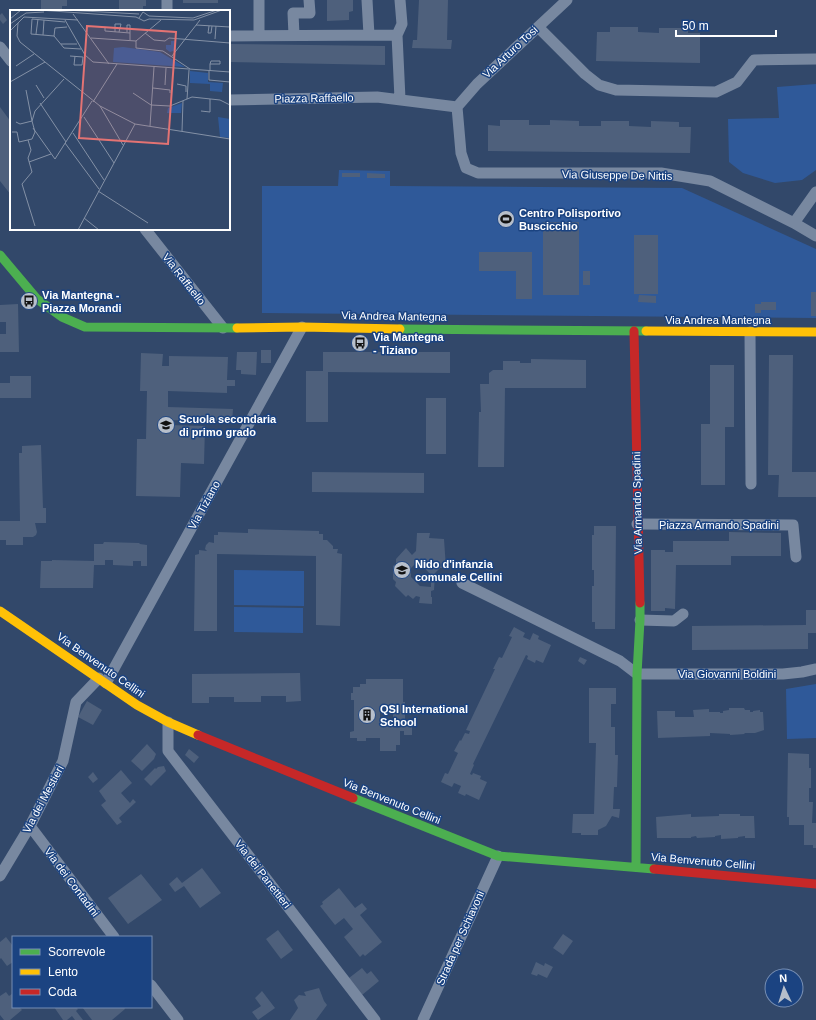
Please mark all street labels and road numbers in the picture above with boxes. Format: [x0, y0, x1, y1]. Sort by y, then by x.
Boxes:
street label: Via Arturo Tosi [480, 24, 540, 80]
street label: Piazza Raffaello [274, 91, 354, 105]
street label: Via Giuseppe De Nittis [562, 168, 673, 182]
street label: Via Raffaello [160, 251, 208, 307]
street label: Via Andrea Mantegna [341, 309, 448, 323]
street label: Via Andrea Mantegna [665, 314, 772, 326]
street label: Via Armando Spadini [630, 452, 644, 554]
street label: Via Tiziano [186, 479, 222, 531]
street label: Piazza Armando Spadini [659, 519, 779, 531]
street label: Via Benvenuto Cellini [55, 630, 147, 700]
street label: Via Giovanni Boldini [678, 668, 776, 680]
street label: Via dei Mestieri [20, 763, 66, 835]
street label: Via Benvenuto Cellini [341, 776, 443, 826]
street label: Via dei Panettieri [233, 838, 293, 910]
street label: Via dei Contadini [42, 845, 102, 919]
street label: Via Benvenuto Cellini [650, 850, 756, 872]
street label: Strada per Schiavoni [434, 889, 486, 987]

